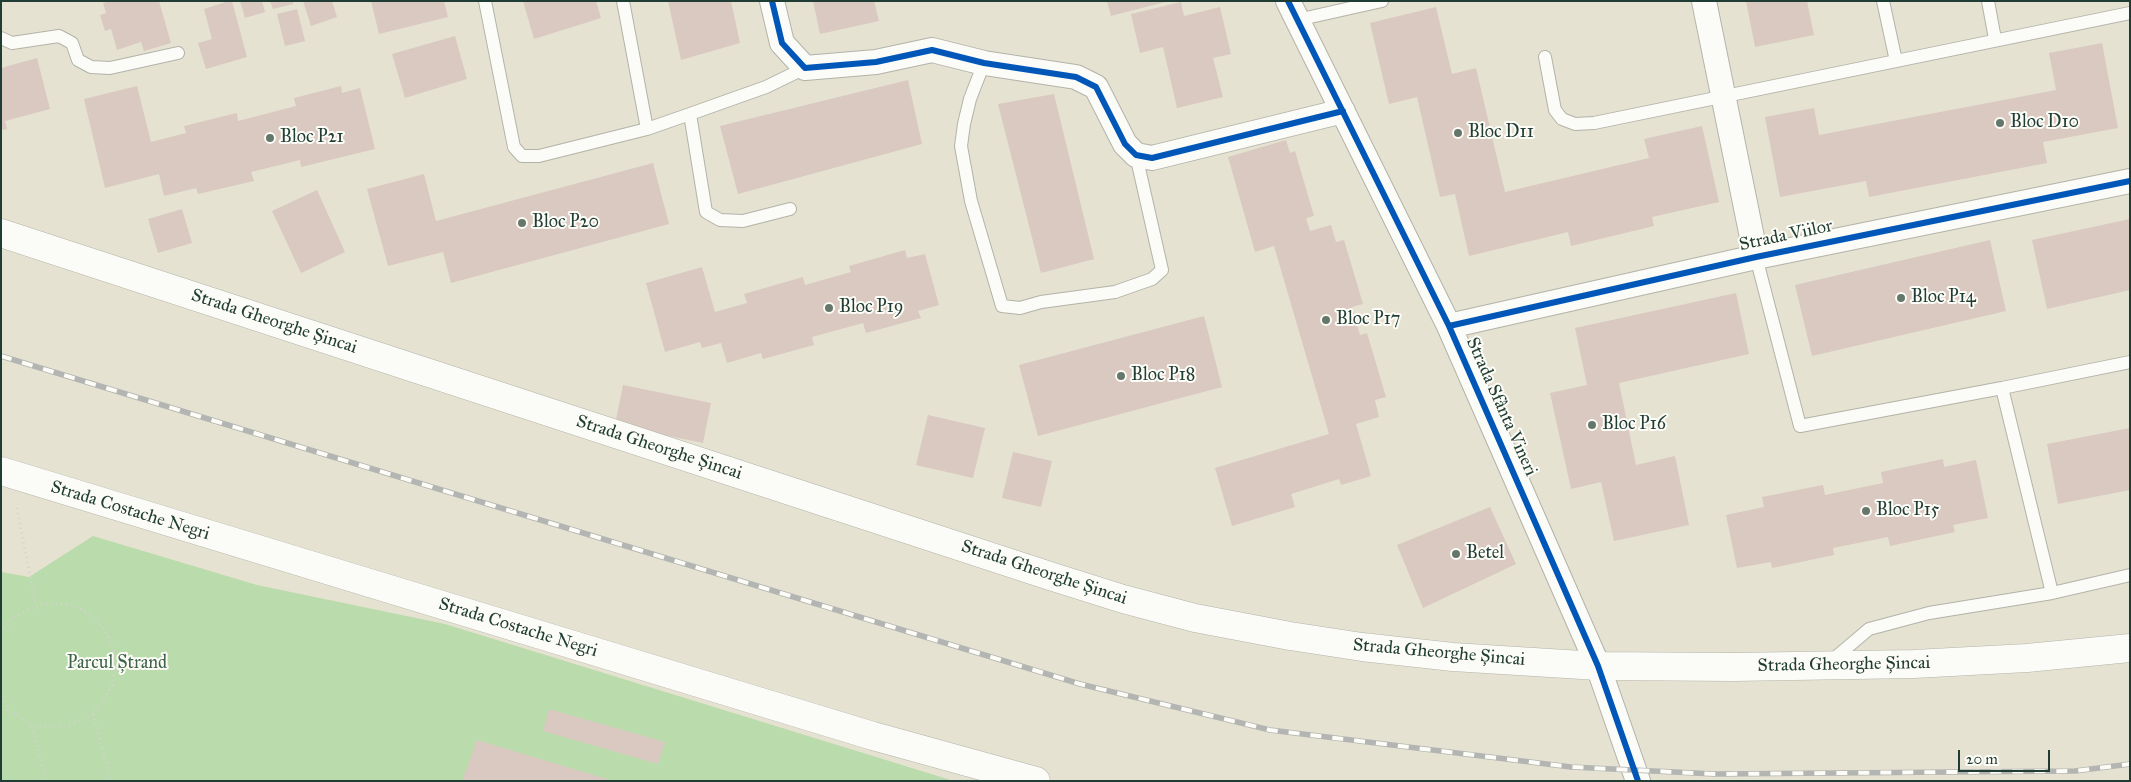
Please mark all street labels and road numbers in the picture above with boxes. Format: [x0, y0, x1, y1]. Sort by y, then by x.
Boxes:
street label: Strada Viilor [1737, 216, 1835, 256]
street label: Strada Gheorghe Șincai [188, 285, 360, 359]
street label: Strada Sfânta Vineri [1461, 334, 1541, 480]
street label: Strada Gheorghe Șincai [573, 411, 745, 485]
street label: Strada Costache Negri [48, 477, 212, 545]
street label: Strada Gheorghe Șincai [958, 536, 1130, 610]
street label: Strada Costache Negri [436, 594, 600, 662]
street label: Strada Gheorghe Șincai [1352, 635, 1526, 671]
street label: Strada Gheorghe Șincai [1757, 653, 1931, 677]

